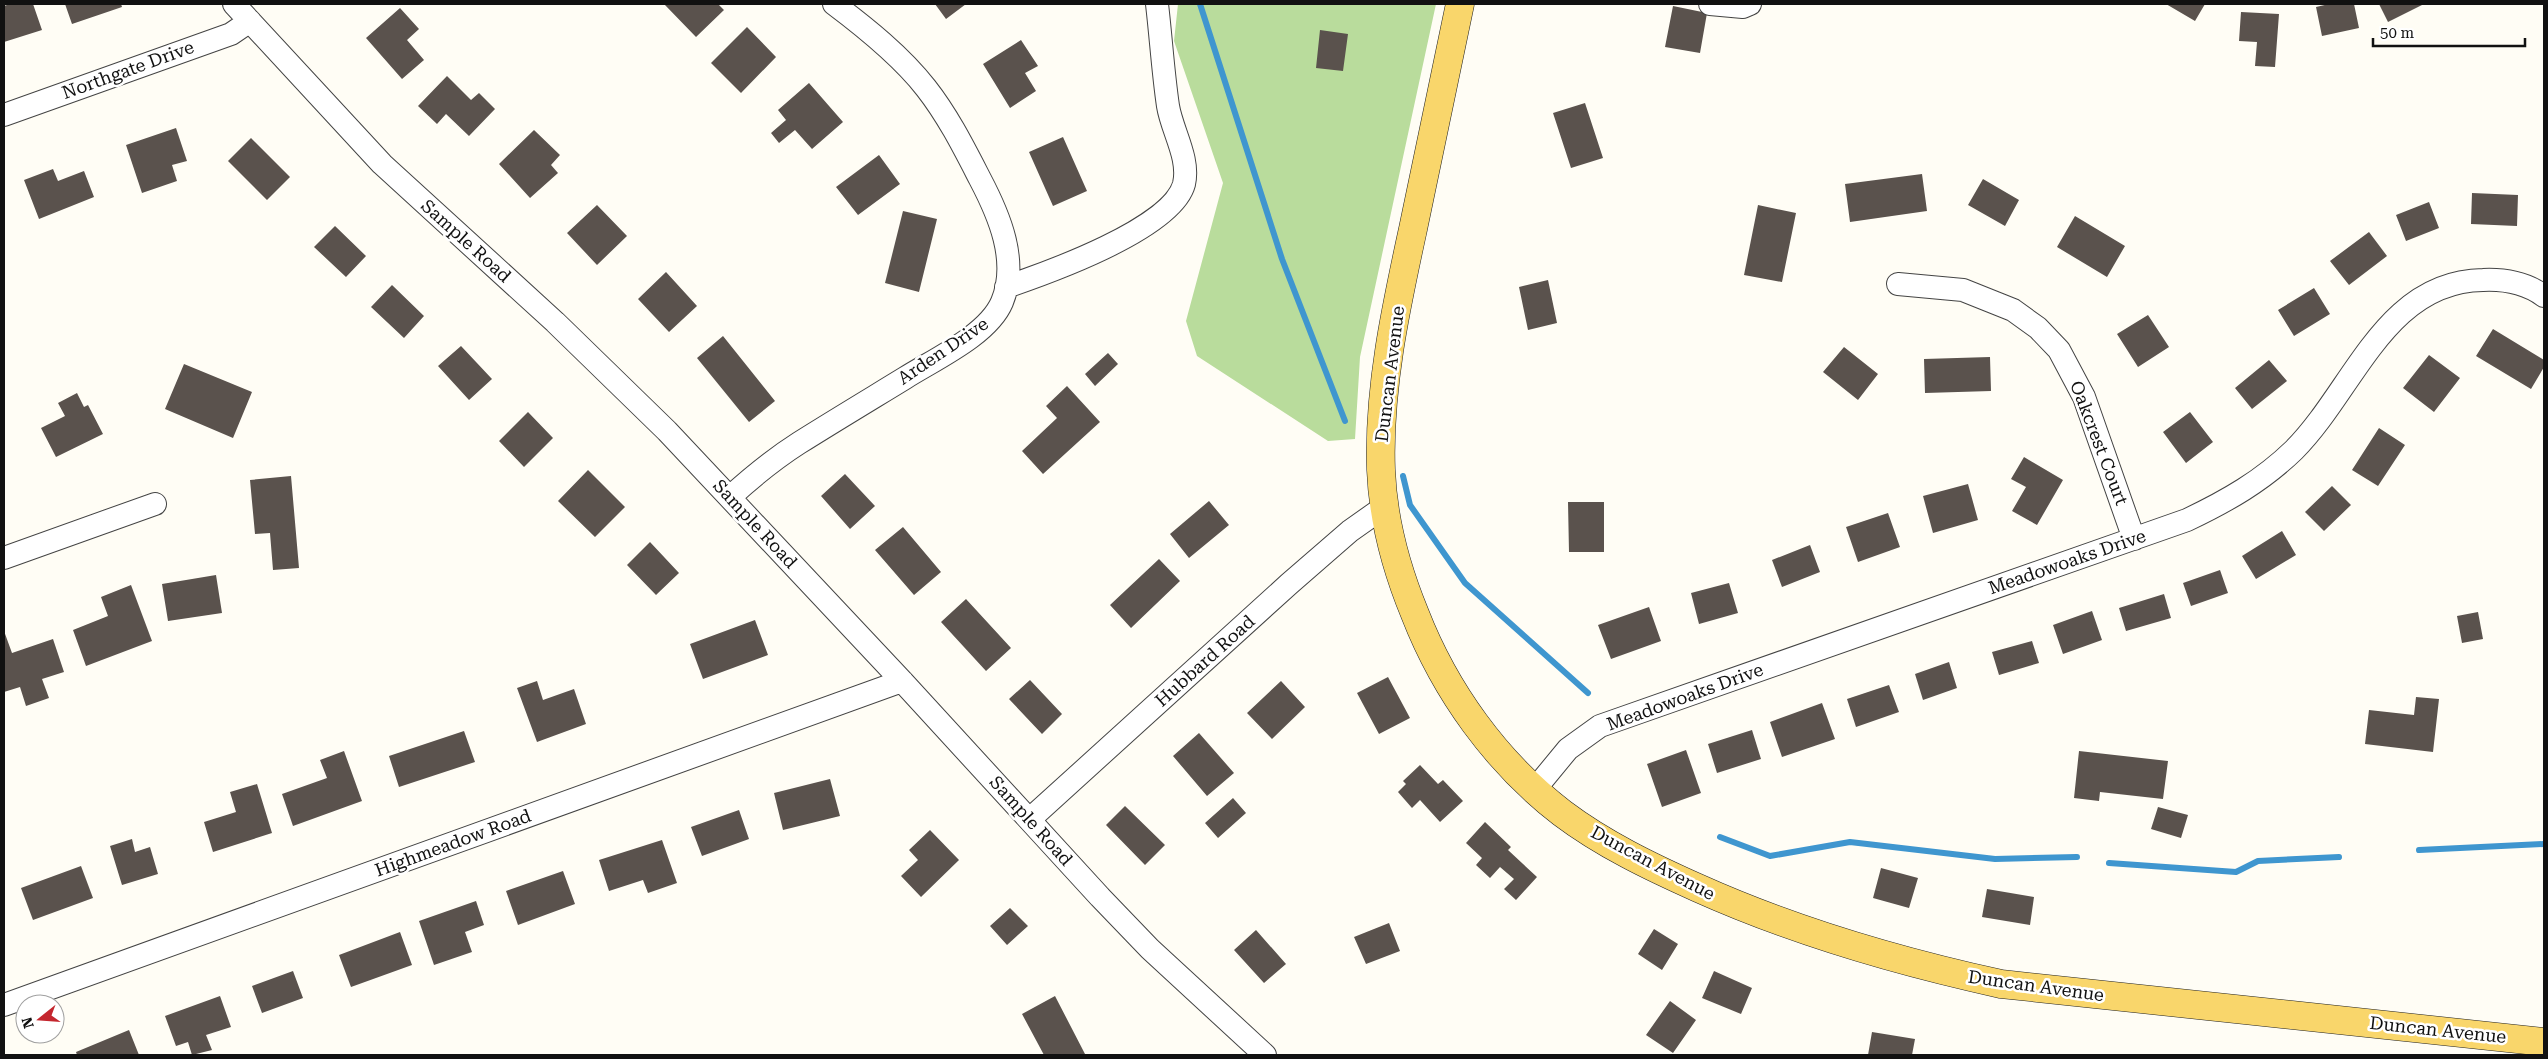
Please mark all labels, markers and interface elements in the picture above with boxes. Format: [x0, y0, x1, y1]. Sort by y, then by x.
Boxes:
scale bar [2373, 15, 2526, 47]
text: 50 m [2380, 24, 2415, 42]
street label: Northgate Drive [59, 36, 197, 103]
street label: Sample Road [417, 195, 516, 287]
street label: Duncan Avenue [1371, 304, 1408, 443]
street label: Arden Drive [894, 313, 992, 388]
street label: Oakcrest Court [2066, 378, 2133, 508]
street label: Sample Road [709, 475, 802, 573]
street label: Meadowoaks Drive [1985, 525, 2148, 598]
street label: Hubbard Road [1151, 610, 1259, 711]
street label: Meadowoaks Drive [1604, 658, 1766, 735]
street label: Sample Road [986, 771, 1077, 870]
street label: Highmeadow Road [372, 804, 534, 880]
street label: Duncan Avenue [1588, 821, 1719, 904]
street label: Duncan Avenue [1967, 966, 2106, 1005]
north arrow [15, 994, 65, 1044]
street label: Duncan Avenue [2369, 1012, 2508, 1047]
text: N [18, 1015, 37, 1030]

